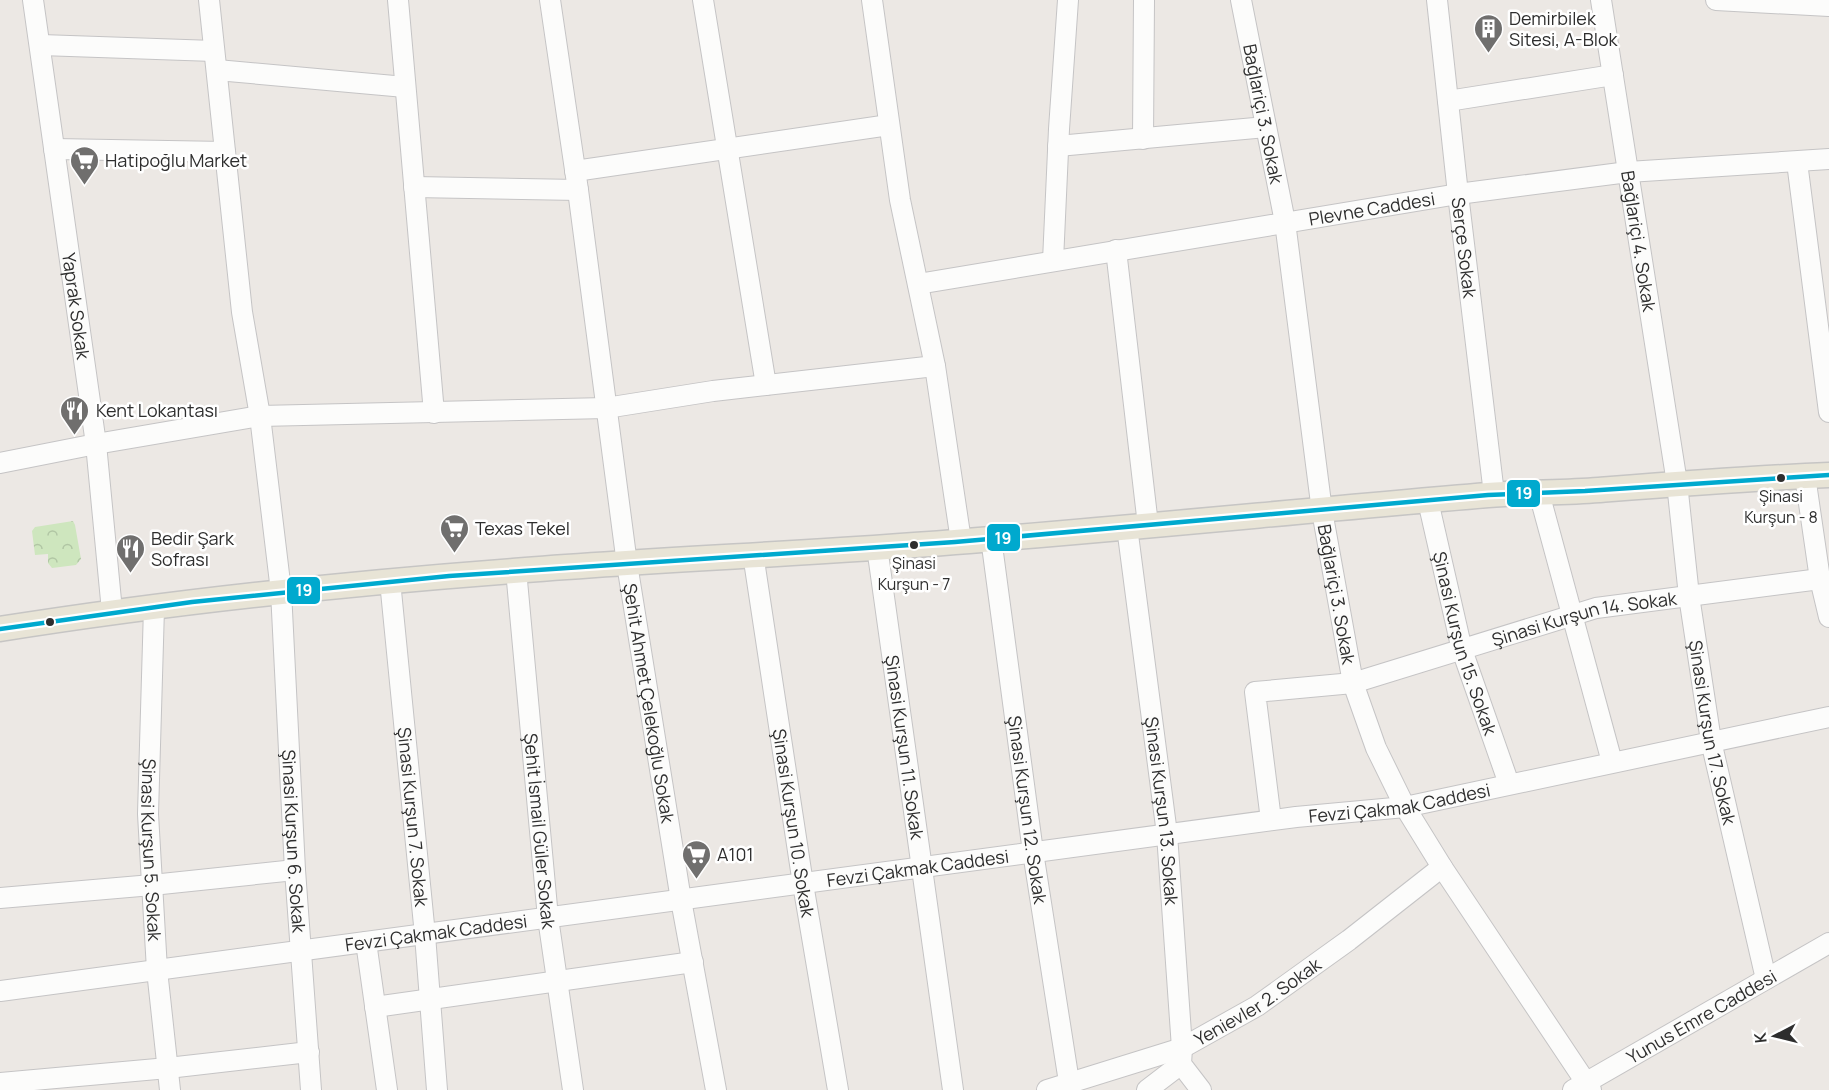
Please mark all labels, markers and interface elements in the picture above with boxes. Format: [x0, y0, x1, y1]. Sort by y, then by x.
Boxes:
place label: Demirbilek Sitesi, A-Blok [1509, 6, 1619, 51]
building icon: Demirbilek Sitesi, A-Blok [1472, 12, 1504, 54]
street label: Bağlariçi 3. Sokak [1238, 42, 1289, 187]
supermarket icon: Hatipoğlu Market [68, 144, 100, 186]
place label: Hatipoğlu Market [105, 148, 247, 172]
street label: Bağlariçi 4. Sokak [1616, 169, 1662, 314]
street label: Plevne Caddesi [1307, 186, 1437, 231]
street label: Serçe Sokak [1446, 196, 1483, 300]
street label: Yaprak Sokak [57, 251, 96, 362]
restaurant icon: Kent Lokantası [59, 394, 91, 436]
place label: Kent Lokantası [96, 398, 218, 422]
marker: Şinasi Kurşun - 8 [1775, 472, 1787, 484]
line badge: 19 [1506, 479, 1541, 508]
text: 19 [1516, 482, 1532, 504]
place label: Şinasi Kurşun - 8 [1744, 485, 1818, 528]
supermarket icon: Texas Tekel [438, 512, 470, 554]
place label: Texas Tekel [475, 516, 570, 540]
street label: Bağlariçi 3. Sokak [1313, 522, 1362, 667]
line badge: 19 [986, 523, 1021, 552]
place label: Bedir Şark Sofrası [151, 526, 235, 571]
text: 19 [995, 527, 1011, 549]
restaurant icon: Bedir Şark Sofrası [114, 532, 146, 574]
marker: Şinasi Kurşun - 7 [908, 539, 920, 551]
street label: Şinasi Kurşun 15. Sokak [1428, 549, 1503, 739]
place label: Şinasi Kurşun - 7 [878, 552, 950, 595]
line badge: 19 [286, 576, 321, 605]
text: 19 [296, 579, 312, 601]
street label: Şehit Ahmet Çelekoğlu Sokak [618, 581, 681, 826]
street label: Şinasi Kurşun 14. Sokak [1489, 586, 1679, 651]
unlabelled marker [44, 616, 56, 628]
street label: Şinasi Kurşun 17. Sokak [1684, 638, 1742, 828]
street label: Şinasi Kurşun 11. Sokak [880, 653, 930, 842]
street label: Şinasi Kurşun 12. Sokak [1003, 714, 1053, 906]
street label: Şinasi Kurşun 13. Sokak [1140, 715, 1184, 907]
street label: Şinasi Kurşun 7. Sokak [393, 726, 434, 909]
street label: Şinasi Kurşun 10. Sokak [768, 727, 821, 920]
street label: Şehit İsmail Güler Sokak [519, 732, 562, 931]
street label: Şinasi Kurşun 6. Sokak [277, 749, 312, 935]
street label: Şinasi Kurşun 5. Sokak [136, 758, 167, 943]
street label: Fevzi Çakmak Caddesi [1307, 777, 1492, 828]
supermarket icon: A101 [680, 838, 712, 880]
place label: A101 [717, 842, 753, 866]
street label: Fevzi Çakmak Caddesi [825, 844, 1010, 892]
street label: Fevzi Çakmak Caddesi [344, 908, 529, 957]
street label: Yenievler 2. Sokak [1190, 952, 1326, 1051]
street label: Yunus Emre Caddesi [1622, 964, 1781, 1069]
north arrow [1745, 1006, 1805, 1066]
text: K [1748, 1031, 1772, 1044]

